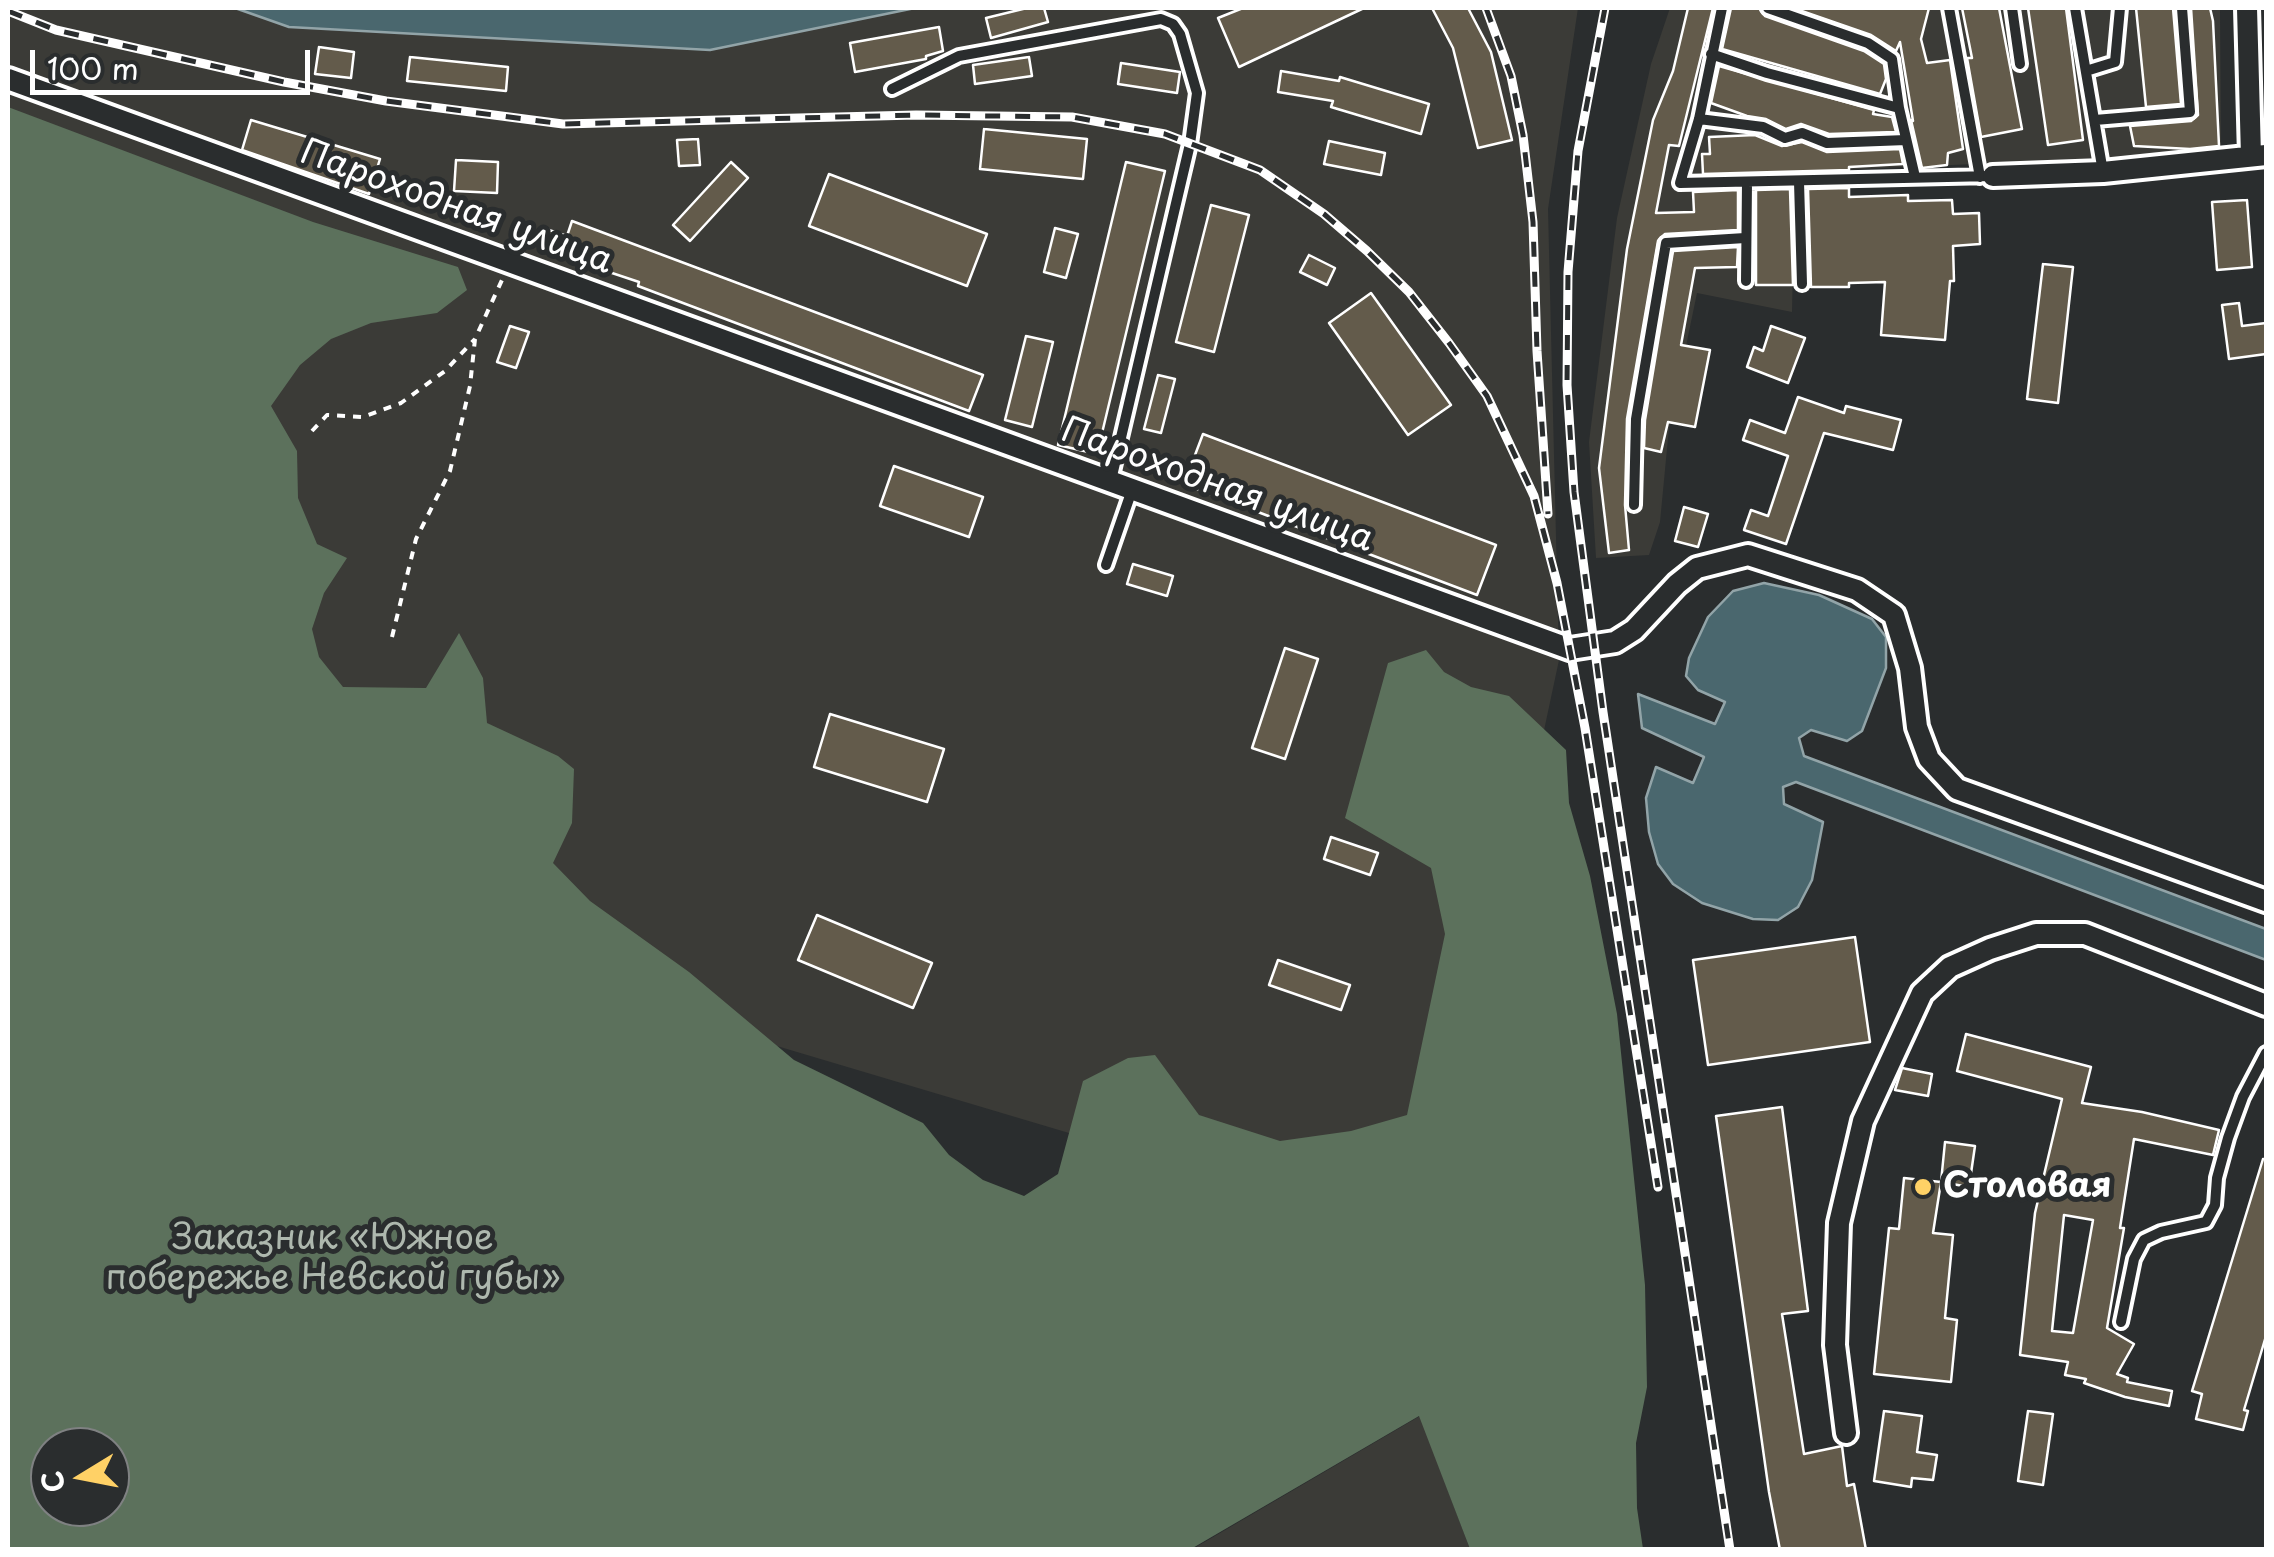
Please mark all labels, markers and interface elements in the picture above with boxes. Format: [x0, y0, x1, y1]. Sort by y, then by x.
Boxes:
scale bar [35, 30, 315, 92]
text: 100 m [47, 45, 139, 90]
street label: Пароходная улица [294, 132, 618, 284]
street label: Пароходная улица [1055, 410, 1379, 562]
place label: Столовая [1943, 1166, 2112, 1208]
marker: Столовая [1912, 1176, 1934, 1198]
park label: Заказник «Южное побережье Невской губы» [106, 1218, 560, 1300]
north arrow [30, 1427, 130, 1527]
text: С [29, 1468, 75, 1496]

